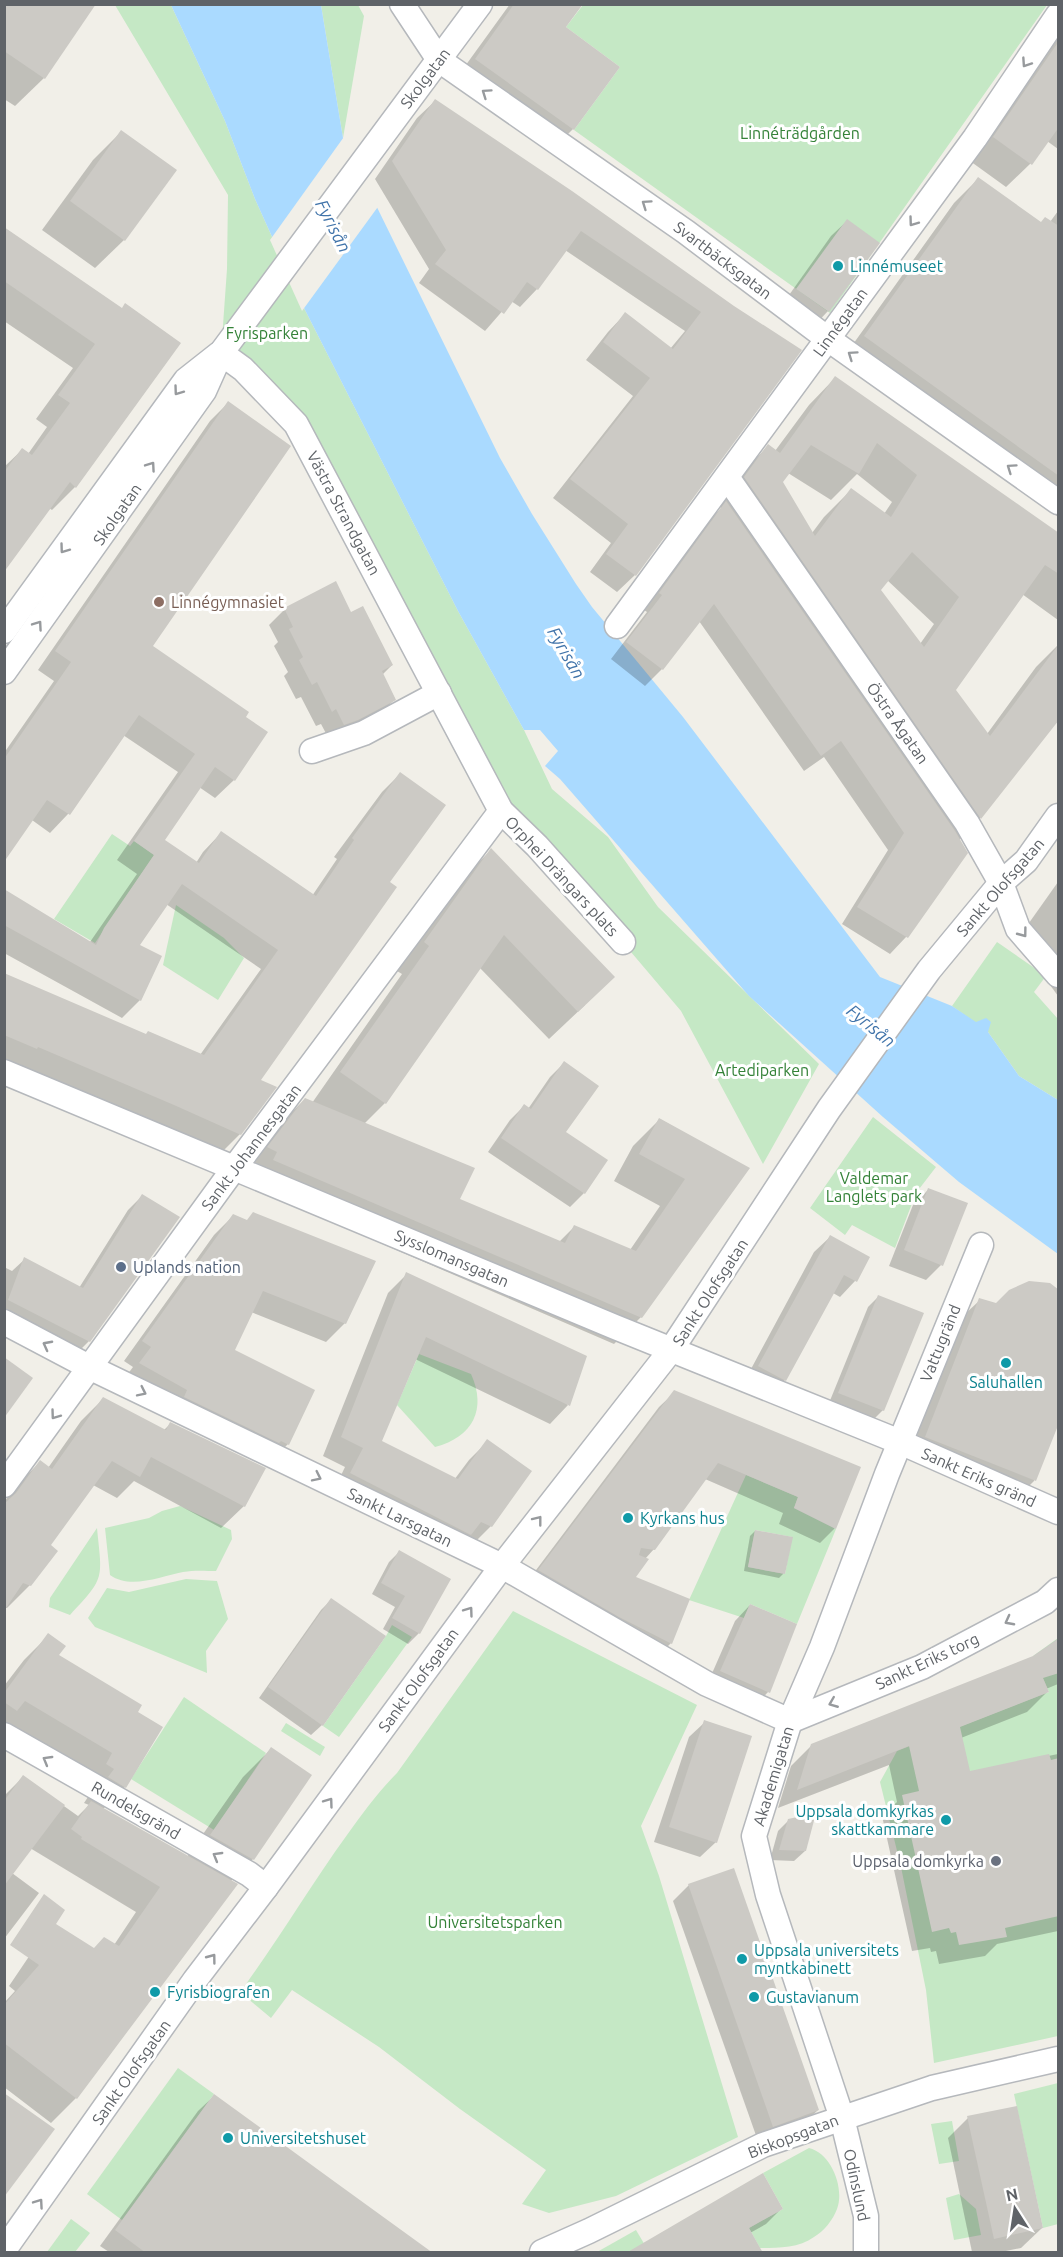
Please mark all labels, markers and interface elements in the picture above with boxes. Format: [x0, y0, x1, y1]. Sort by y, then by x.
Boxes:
street label: Skolgatan [397, 44, 453, 112]
one-way arrow [1022, 57, 1033, 68]
one-way arrow [482, 89, 493, 100]
park label: Linnéträdgården [740, 124, 860, 142]
water label: Fyrisån [312, 196, 356, 255]
one-way arrow [642, 200, 653, 211]
one-way arrow [909, 216, 920, 227]
street label: Svartbäcksgatan [671, 217, 775, 303]
place label: Linnémuseet [850, 257, 944, 275]
marker: Linnémuseet [831, 259, 845, 273]
street label: Linnégatan [809, 284, 871, 360]
park label: Fyrisparken [226, 324, 308, 342]
one-way arrow [847, 352, 858, 363]
one-way arrow [174, 385, 185, 396]
street label: Västra Strandgatan [304, 448, 384, 578]
one-way arrow [144, 461, 155, 472]
one-way arrow [1006, 464, 1017, 475]
street label: Skolgatan [89, 480, 145, 548]
one-way arrow [60, 543, 71, 554]
place label: Linnégymnasiet [171, 593, 285, 611]
marker: Linnégymnasiet [152, 595, 166, 609]
one-way arrow [31, 620, 42, 631]
water label: Fyrisån [544, 623, 590, 682]
street label: Östra Ågatan [863, 679, 933, 767]
street label: Orphei Drängars plats [502, 812, 622, 940]
street label: Sankt Olofsgatan [953, 834, 1047, 940]
one-way arrow [1016, 926, 1027, 937]
water label: Fyrisån [843, 1000, 900, 1051]
park label: Artediparken [715, 1061, 809, 1079]
street label: Sankt Johannesgatan [198, 1080, 304, 1214]
park label: Valdemar Langlets park [826, 1169, 922, 1205]
street label: Sysslomansgatan [392, 1226, 512, 1290]
street label: Sankt Olofsgatan [669, 1235, 751, 1349]
place label: Uplands nation [133, 1258, 241, 1276]
marker: Uplands nation [114, 1260, 128, 1274]
street label: Vattugränd [916, 1302, 964, 1384]
one-way arrow [42, 1341, 53, 1352]
marker: Saluhallen [999, 1356, 1013, 1370]
place label: Saluhallen [969, 1373, 1043, 1391]
one-way arrow [135, 1385, 146, 1397]
one-way arrow [51, 1408, 62, 1419]
street label: Sankt Eriks gränd [919, 1444, 1039, 1510]
one-way arrow [311, 1470, 322, 1482]
street label: Sankt Larsgatan [345, 1484, 455, 1550]
place label: Kyrkans hus [640, 1509, 725, 1527]
marker: Kyrkans hus [621, 1511, 635, 1525]
one-way arrow [530, 1516, 541, 1527]
one-way arrow [462, 1606, 473, 1617]
one-way arrow [1005, 1614, 1016, 1625]
street label: Sankt Olofsgatan [374, 1625, 462, 1735]
street label: Sankt Eriks torg [872, 1629, 982, 1693]
one-way arrow [828, 1696, 839, 1708]
street label: Akademigatan [749, 1724, 797, 1828]
one-way arrow [43, 1755, 53, 1767]
street label: Rundelsgränd [88, 1777, 184, 1843]
one-way arrow [322, 1797, 333, 1808]
place label: Uppsala domkyrkas skattkammare [795, 1802, 934, 1838]
marker: Uppsala domkyrkas skattkammare [939, 1813, 953, 1827]
one-way arrow [212, 1852, 223, 1863]
place label: Uppsala domkyrka [852, 1852, 984, 1870]
marker: Uppsala domkyrka [989, 1854, 1003, 1868]
park label: Universitetsparken [427, 1913, 563, 1931]
place label: Uppsala universitets myntkabinett [754, 1941, 899, 1977]
marker: Uppsala universitets myntkabinett [735, 1952, 749, 1966]
one-way arrow [205, 1954, 216, 1965]
place label: Fyrisbiografen [167, 1983, 270, 2001]
marker: Fyrisbiografen [148, 1985, 162, 1999]
place label: Gustavianum [766, 1988, 859, 2006]
marker: Gustavianum [747, 1990, 761, 2004]
street label: Sankt Olofsgatan [88, 2016, 174, 2128]
street label: Biskopsgatan [745, 2110, 841, 2162]
place label: Universitetshuset [240, 2129, 367, 2147]
marker: Universitetshuset [221, 2131, 235, 2145]
street label: Odinslund [841, 2147, 873, 2223]
north arrow [985, 2179, 1045, 2239]
text: N [1004, 2184, 1020, 2204]
one-way arrow [32, 2198, 43, 2209]

